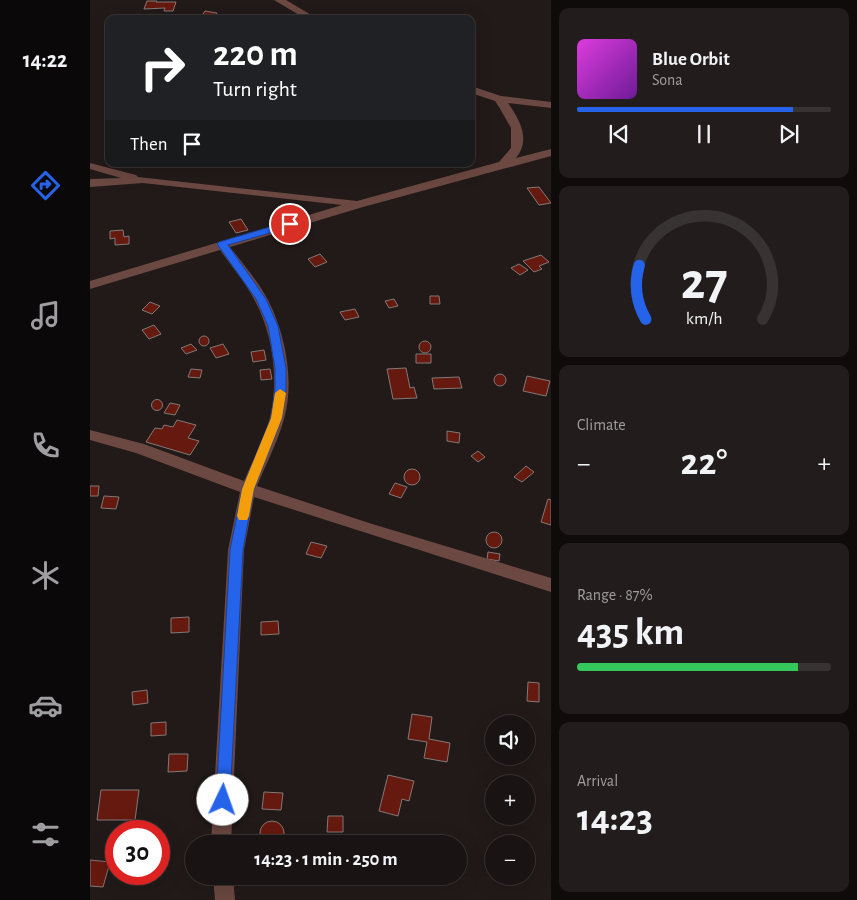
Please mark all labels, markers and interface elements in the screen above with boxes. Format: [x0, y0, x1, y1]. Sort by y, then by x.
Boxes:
icon: right [130, 35, 195, 100]
text: 220 m [213, 37, 298, 72]
text: 14:22 [23, 49, 67, 71]
text: Blue Orbit [652, 50, 730, 69]
text: Sona [652, 72, 683, 88]
text: Turn right [213, 78, 297, 100]
icon: previous [605, 120, 633, 148]
icon: pause [690, 120, 718, 148]
icon: next [775, 120, 803, 148]
icon: arrive [178, 130, 206, 158]
text: Then [130, 135, 168, 154]
icon: directions [28, 168, 63, 203]
pin [269, 203, 311, 245]
icon: arrive [276, 210, 304, 238]
text: 27 [681, 256, 727, 308]
icon: music [28, 298, 63, 333]
text: km/h [686, 310, 722, 328]
text: Climate [577, 417, 626, 433]
icon: phone [28, 428, 63, 463]
text: 22° [681, 444, 727, 482]
text: − [577, 450, 590, 478]
text: + [818, 450, 831, 478]
icon: climate [28, 558, 63, 593]
text: Range · 87% [577, 587, 653, 603]
text: 435 km [577, 614, 684, 652]
icon: car [28, 688, 63, 723]
map controls [485, 715, 535, 885]
button: sound [485, 715, 535, 765]
position arrow [196, 773, 248, 825]
text: Arrival [577, 773, 618, 789]
button: + [485, 775, 535, 825]
text: 14:23 [577, 800, 653, 838]
icon: filters [28, 817, 63, 852]
speed limit sign: 30 [105, 820, 170, 885]
button: − [485, 835, 535, 885]
text: 14:23 · 1 min · 250 m [254, 850, 398, 869]

